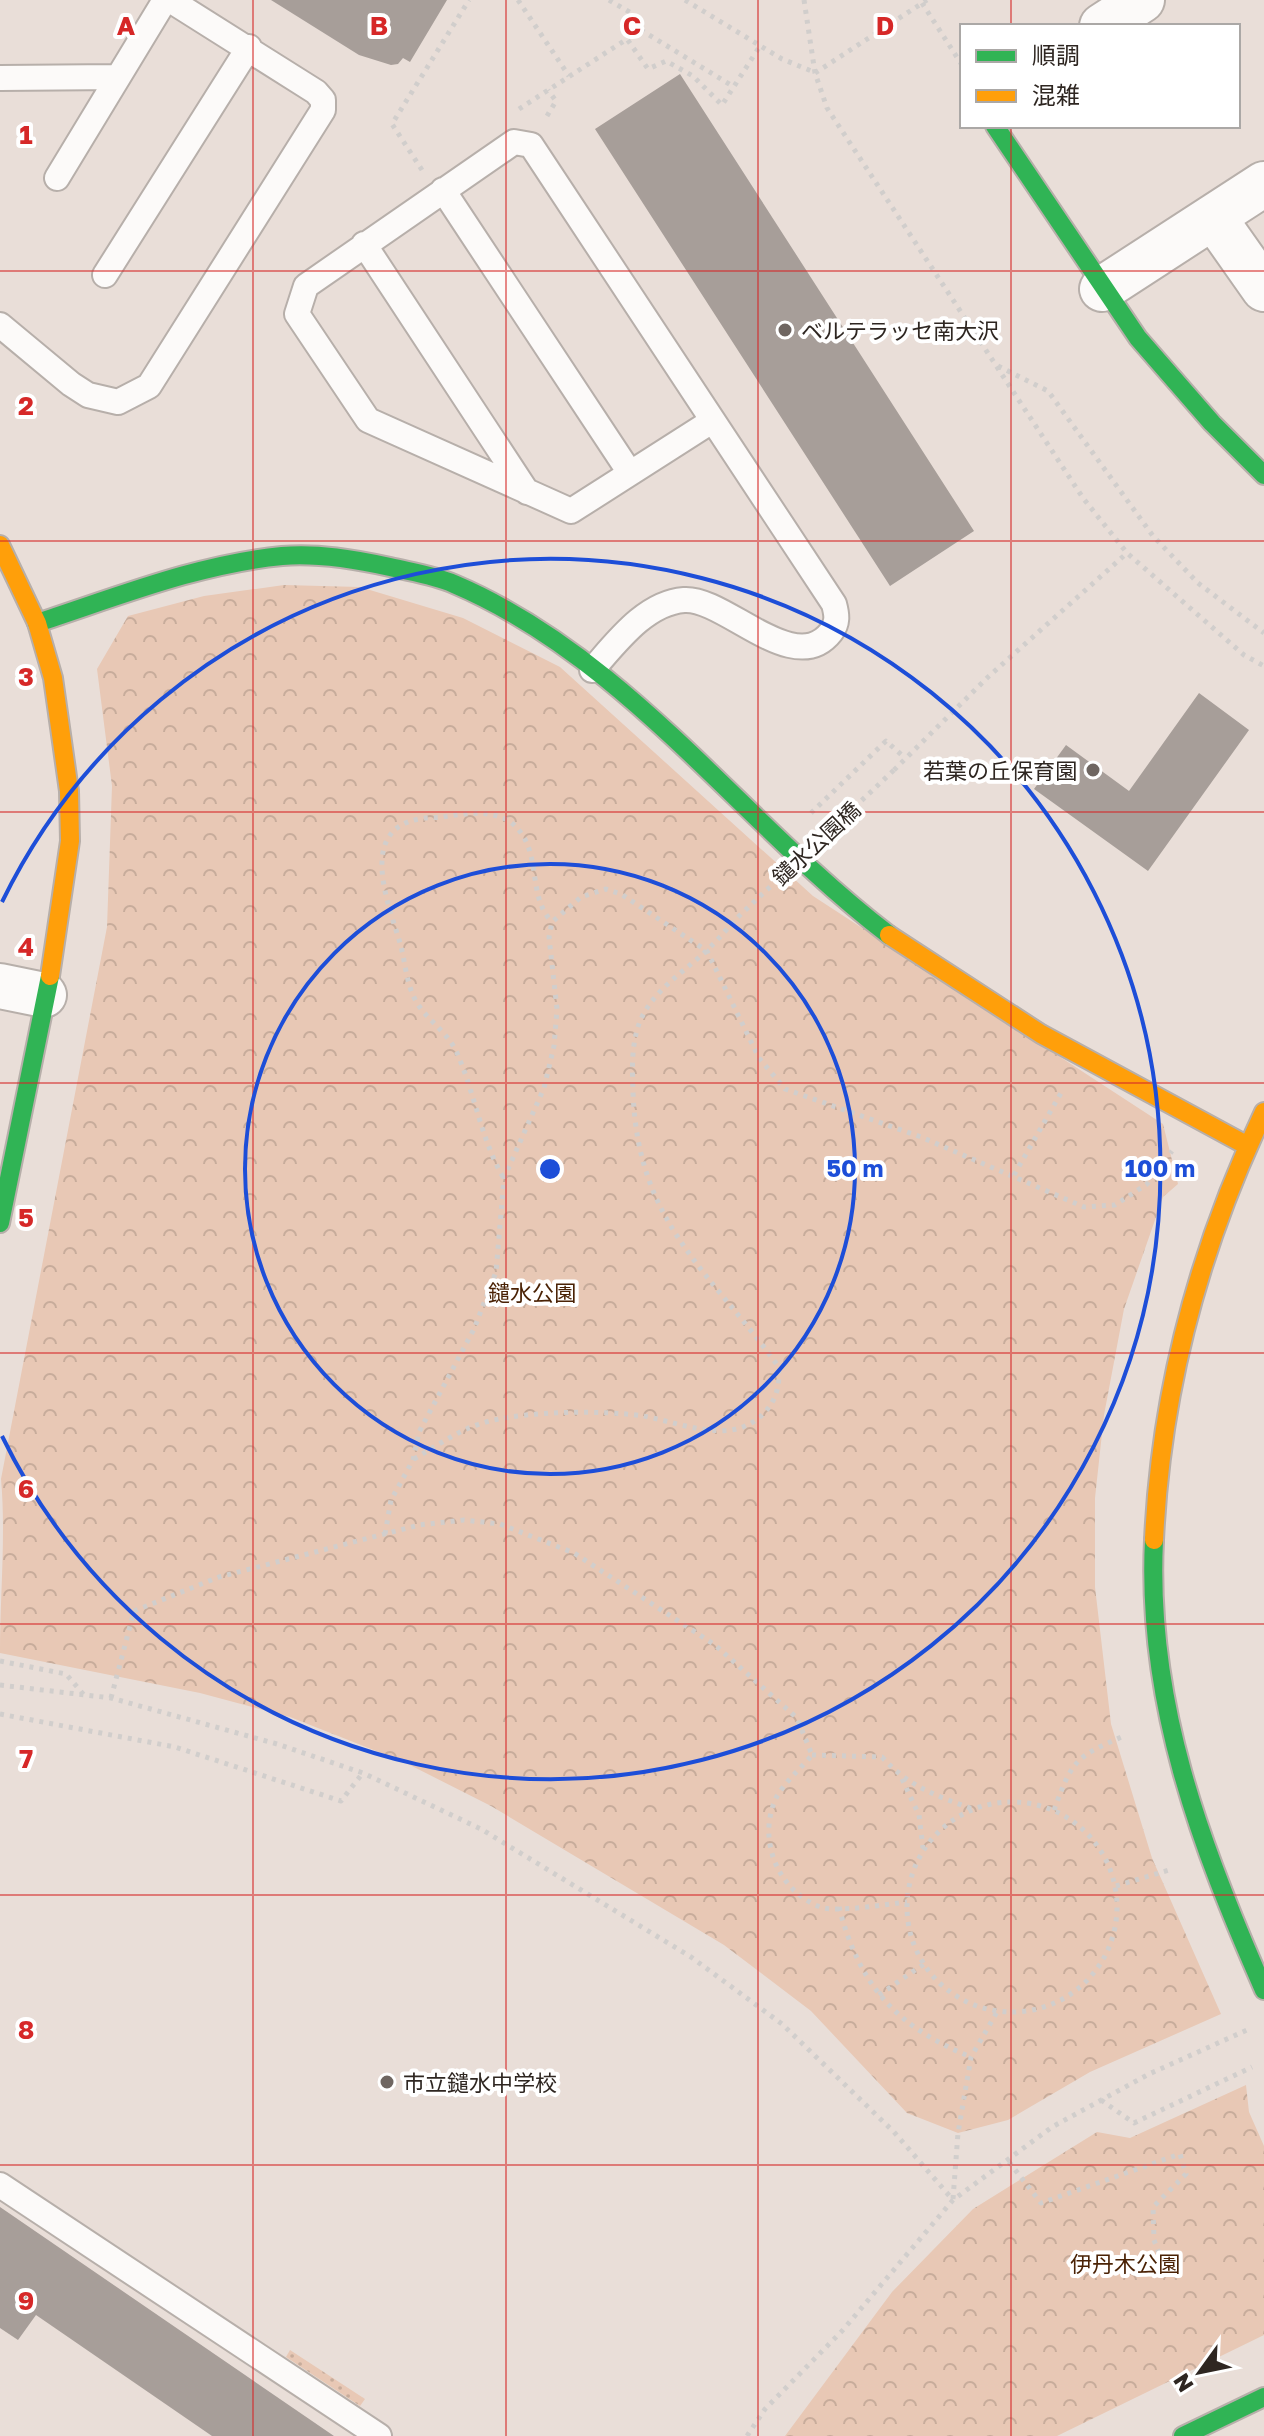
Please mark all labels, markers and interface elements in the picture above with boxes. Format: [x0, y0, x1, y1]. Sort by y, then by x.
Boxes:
text: A [117, 10, 136, 41]
text: B [370, 10, 388, 41]
text: C [623, 10, 641, 41]
text: D [876, 10, 894, 41]
legend [960, 24, 1240, 128]
text: 順調 [1032, 40, 1080, 69]
text: 混雑 [1032, 80, 1080, 109]
text: 1 [19, 119, 33, 150]
place label: ベルテラッセ南大沢 [801, 317, 999, 344]
marker: ベルテラッセ南大沢 [776, 321, 794, 339]
text: 2 [18, 390, 34, 421]
text: 3 [18, 661, 34, 692]
place label: 若葉の丘保育園 [923, 757, 1077, 784]
marker: 若葉の丘保育園 [1084, 761, 1102, 779]
street label: 鑓水公園橋 [767, 796, 865, 890]
text: 4 [18, 931, 34, 962]
text: 50 m [826, 1153, 884, 1182]
text: 100 m [1125, 1153, 1195, 1182]
centre of rings [536, 1155, 564, 1183]
text: 5 [18, 1202, 34, 1233]
park label: 鑓水公園 [488, 1279, 576, 1306]
text: 6 [18, 1473, 34, 1504]
text: 7 [19, 1743, 33, 1774]
text: 8 [18, 2014, 34, 2045]
place label: 市立鑓水中学校 [403, 2069, 557, 2096]
marker: 市立鑓水中学校 [378, 2073, 396, 2091]
park label: 伊丹木公園 [1070, 2250, 1180, 2277]
text: 9 [18, 2285, 34, 2316]
north arrow [1160, 2332, 1240, 2412]
text: N [1167, 2369, 1199, 2398]

